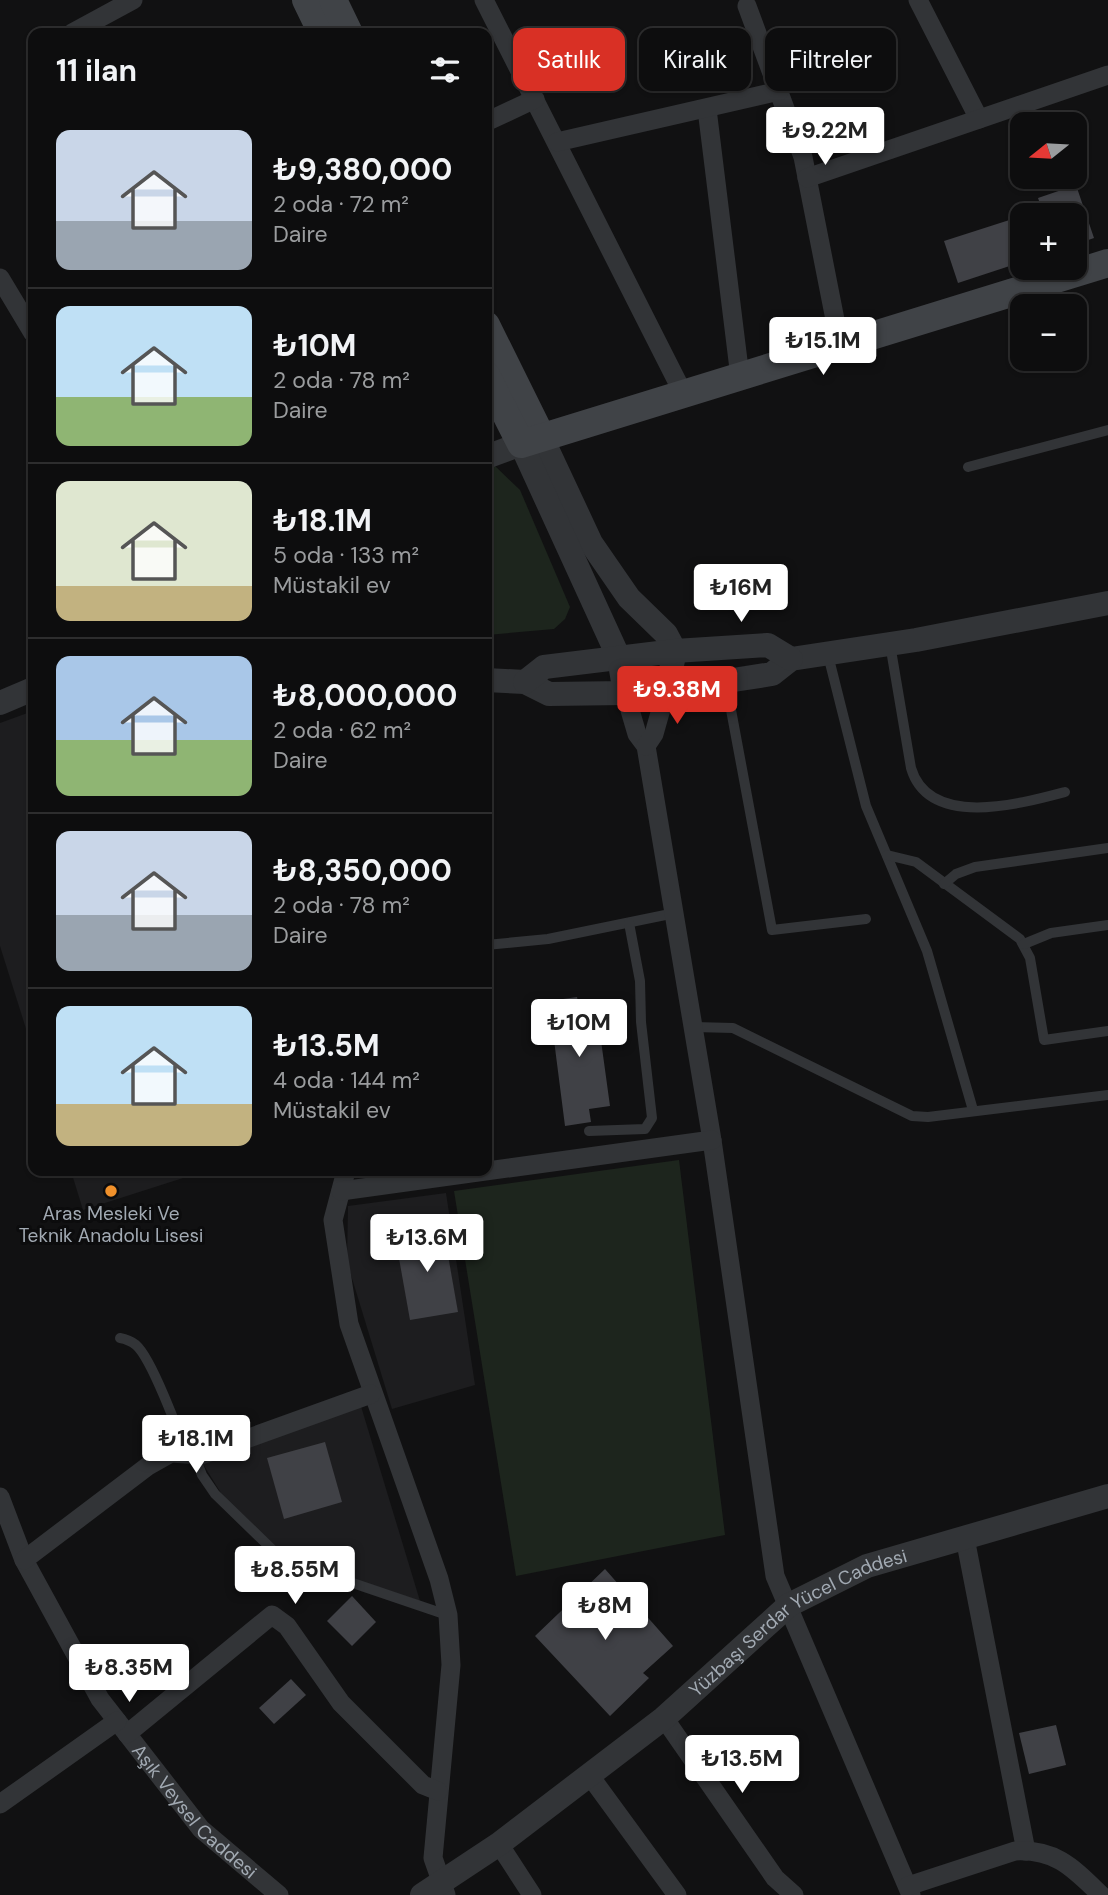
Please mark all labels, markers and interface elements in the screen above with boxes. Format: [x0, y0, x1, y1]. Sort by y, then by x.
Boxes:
chip: Satılık [513, 28, 625, 91]
chip: Kiralık [639, 28, 751, 91]
chip: Filtreler [765, 28, 896, 91]
text: 11 ilan [56, 51, 137, 90]
icon: filters [426, 51, 464, 89]
pin: ₺9.22M [768, 108, 882, 167]
north arrow [1010, 112, 1087, 189]
map controls [1010, 112, 1087, 371]
text: ₺9.22M [782, 115, 868, 145]
text: ₺9,380,000 [273, 150, 452, 189]
icon: home [112, 158, 196, 242]
text: 2 oda · 72 m² [273, 189, 409, 219]
button: + [1010, 203, 1087, 280]
text: Daire [273, 219, 328, 249]
button: − [1010, 294, 1087, 371]
pin: ₺15.1M [766, 318, 880, 377]
text: ₺15.1M [785, 325, 861, 355]
text: ₺10M [273, 326, 356, 365]
icon: home [112, 334, 196, 418]
text: 2 oda · 78 m² [273, 365, 410, 395]
text: Daire [273, 395, 328, 425]
text: ₺18.1M [273, 501, 372, 540]
icon: home [112, 509, 196, 593]
text: 5 oda · 133 m² [273, 540, 419, 570]
pin: ₺16M [700, 564, 782, 624]
text: Müstakil ev [273, 570, 391, 600]
text: ₺16M [710, 572, 772, 602]
pin: ₺9.38M [620, 666, 734, 726]
text: ₺9.38M [633, 674, 721, 704]
text: ₺8,000,000 [273, 676, 457, 715]
icon: home [112, 684, 196, 768]
text: 2 oda · 62 m² [273, 715, 411, 745]
text: Daire [273, 745, 328, 775]
text: ₺8,350,000 [273, 851, 452, 890]
icon: home [112, 859, 196, 943]
text: 2 oda · 78 m² [273, 890, 410, 920]
text: Daire [273, 920, 328, 950]
pin: ₺10M [538, 1000, 620, 1059]
text: ₺10M [547, 1007, 611, 1037]
text: ₺13.5M [273, 1026, 380, 1065]
icon: home [112, 1034, 196, 1118]
text: 4 oda · 144 m² [273, 1065, 420, 1095]
text: Müstakil ev [273, 1095, 391, 1125]
marker: Aras Mesleki Ve Teknik Anadolu Lisesi [103, 1183, 119, 1199]
place label: Aras Mesleki Ve Teknik Anadolu Lisesi [19, 1201, 203, 1248]
pin: ₺13.6M [370, 1214, 484, 1274]
text: ₺13.6M [386, 1222, 468, 1252]
pin: ₺18.1M [139, 1416, 253, 1475]
text: ₺18.1M [158, 1423, 234, 1453]
street label: Yüzbaşı Serdar Yücel Caddesi [684, 1543, 910, 1702]
pin: ₺8.55M [238, 1546, 352, 1606]
text: ₺8.55M [251, 1554, 339, 1584]
pin: ₺8M [571, 1582, 639, 1642]
text: ₺8M [578, 1590, 632, 1620]
pin: ₺8.35M [72, 1644, 186, 1704]
text: ₺8.35M [85, 1652, 173, 1682]
pin: ₺13.5M [685, 1736, 799, 1795]
street label: Aşık Veysel Caddesi [126, 1739, 262, 1884]
text: ₺13.5M [701, 1743, 783, 1773]

